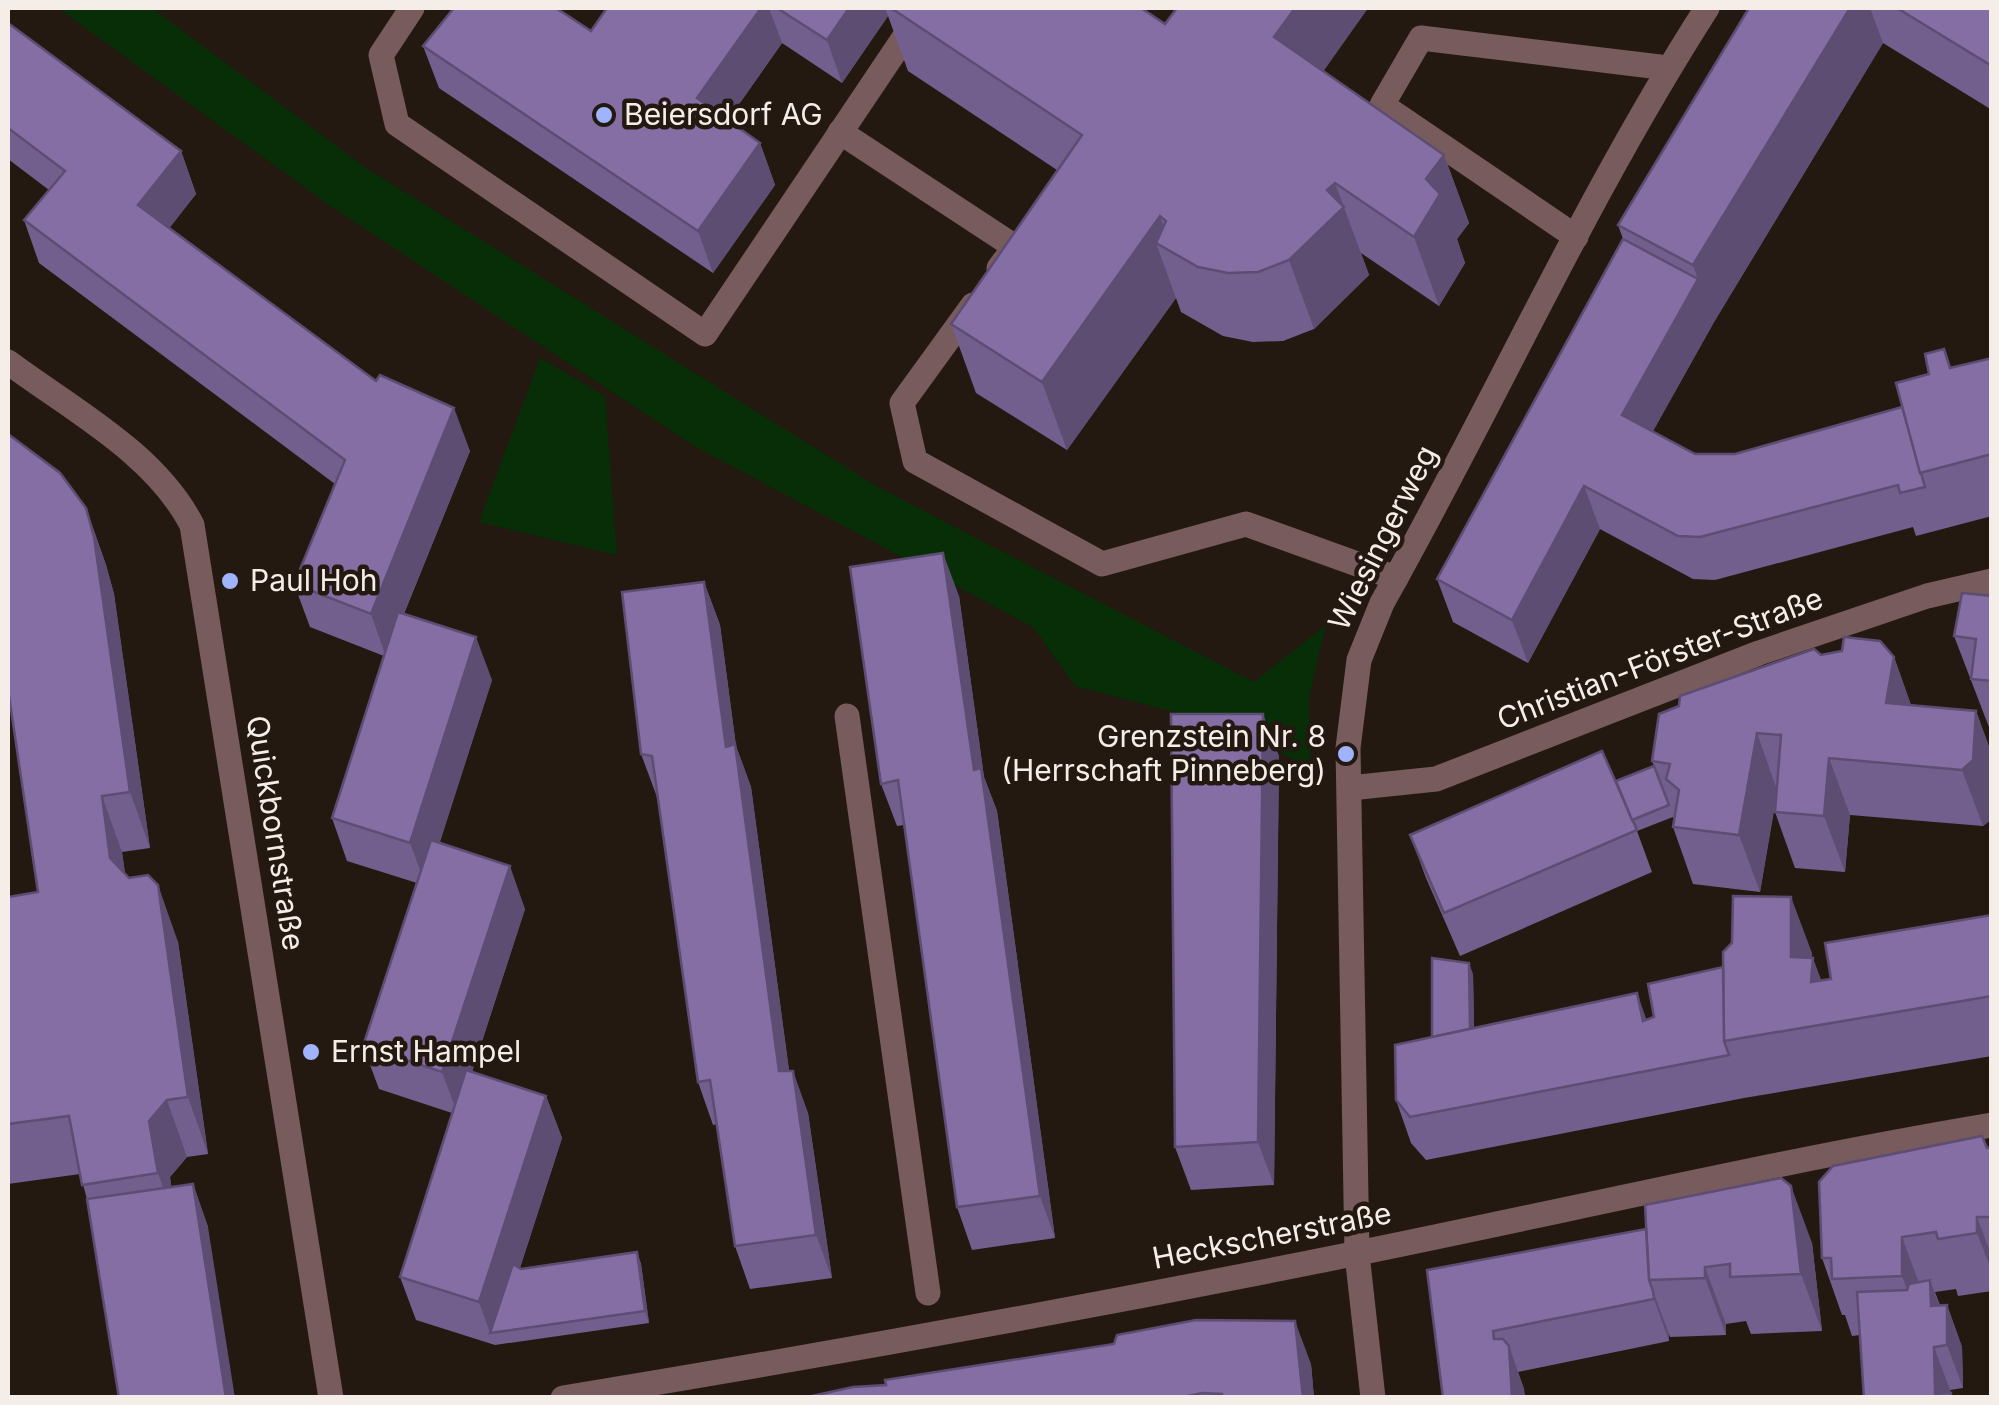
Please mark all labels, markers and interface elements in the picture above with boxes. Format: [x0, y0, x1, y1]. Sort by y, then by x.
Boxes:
place label: Beiersdorf AG [624, 96, 823, 132]
marker: Beiersdorf AG [593, 104, 615, 126]
street label: Wiesingerweg [1320, 439, 1444, 636]
place label: Paul Hoh [250, 562, 377, 598]
marker: Paul Hoh [219, 570, 241, 592]
street label: Christian-Förster-Straße [1492, 579, 1827, 737]
street label: Quickbornstraße [240, 713, 312, 953]
place label: Grenzstein Nr. 8 (Herrschaft Pinneberg) [1001, 718, 1326, 788]
marker: Grenzstein Nr. 8 (Herrschaft Pinneberg) [1335, 743, 1357, 765]
place label: Ernst Hampel [331, 1033, 521, 1069]
marker: Ernst Hampel [300, 1041, 322, 1063]
street label: Heckscherstraße [1149, 1194, 1394, 1276]

